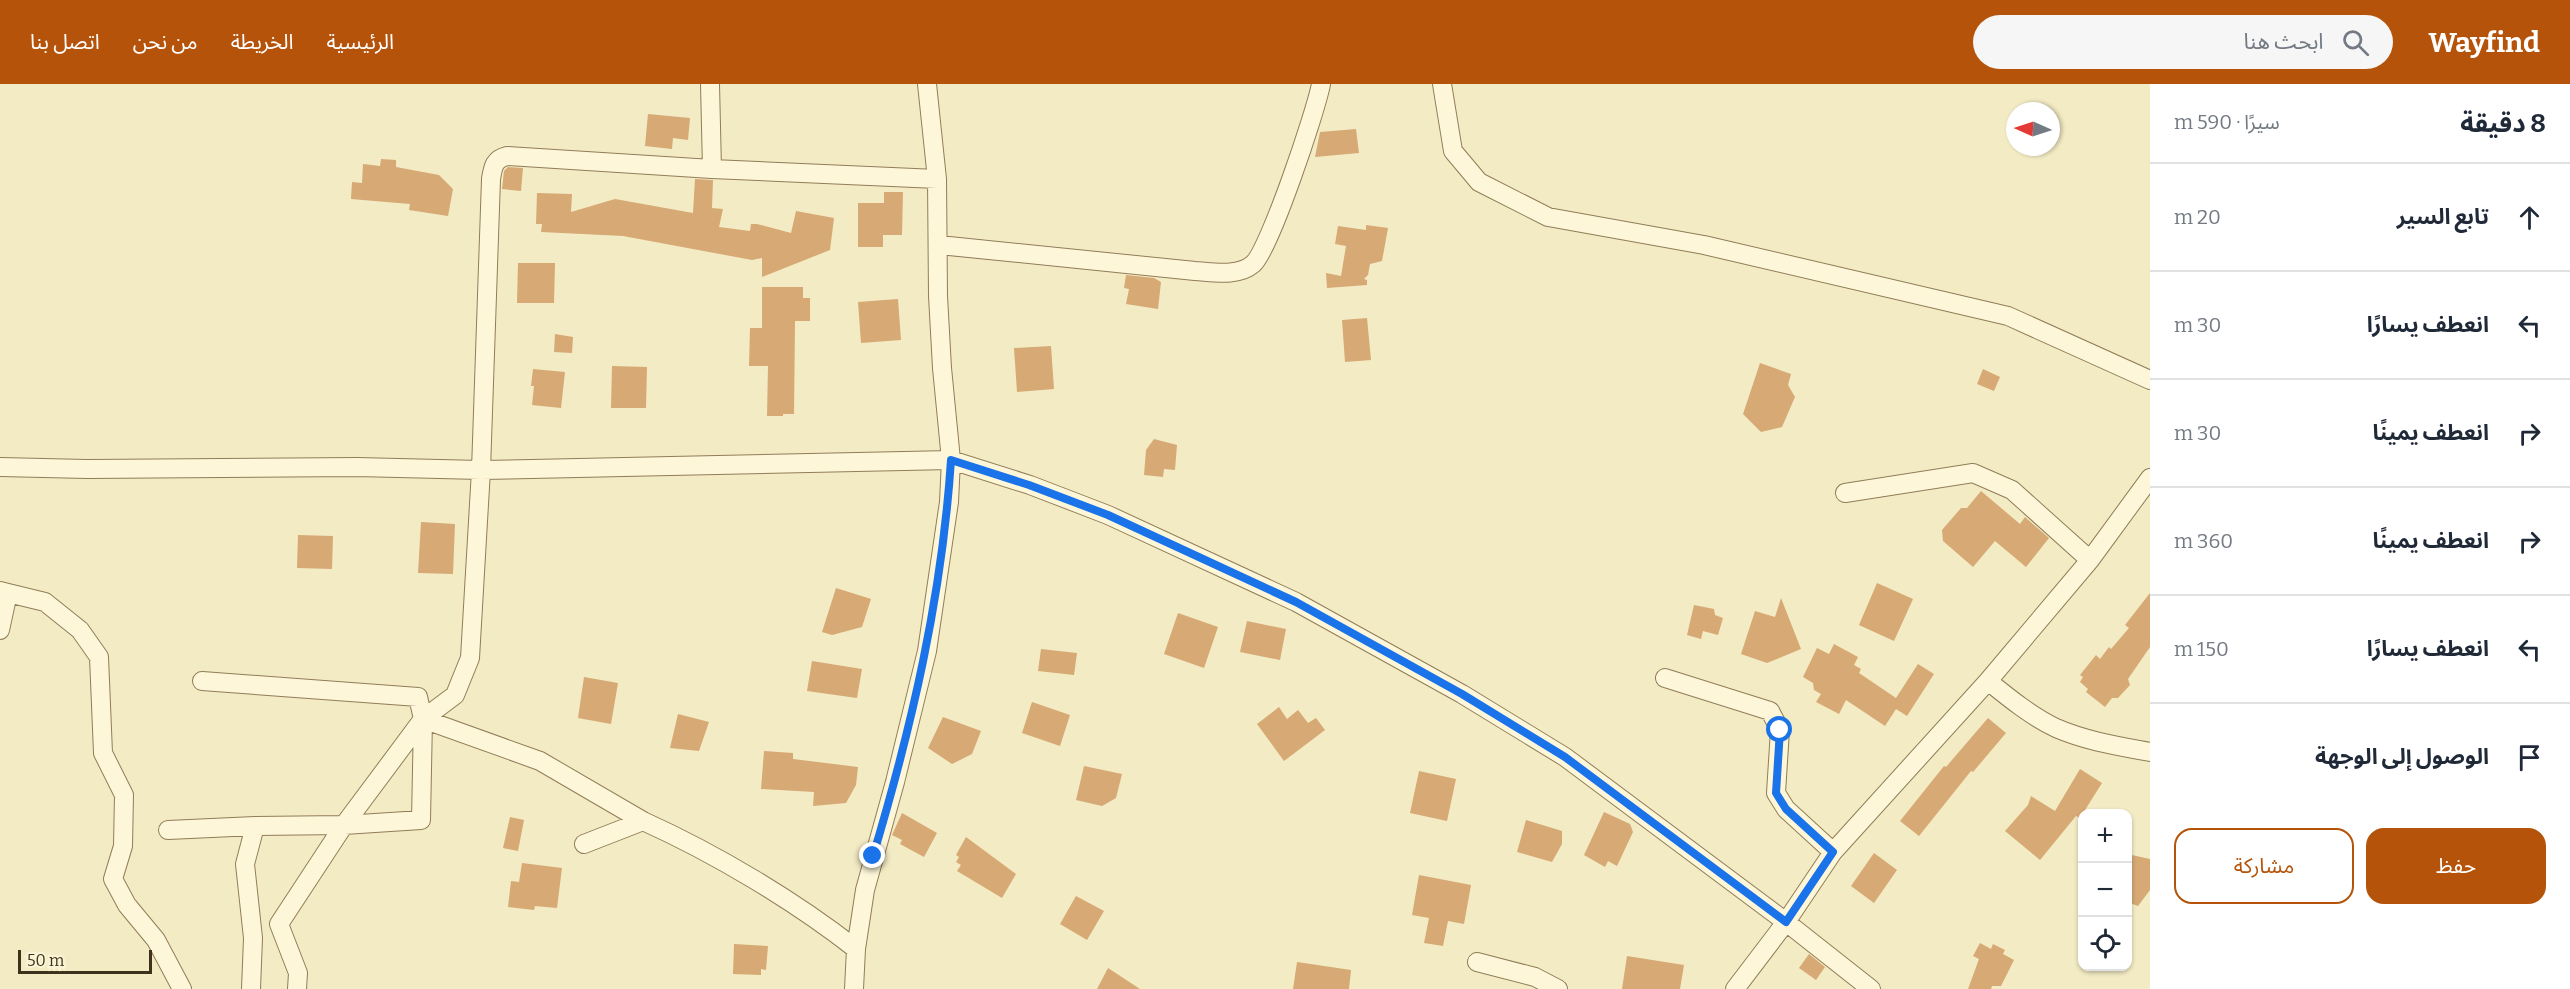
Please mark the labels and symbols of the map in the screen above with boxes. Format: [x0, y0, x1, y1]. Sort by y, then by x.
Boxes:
north arrow [2006, 102, 2060, 156]
route start [1766, 716, 1792, 742]
route end [859, 842, 885, 868]
scale bar [18, 947, 152, 974]

